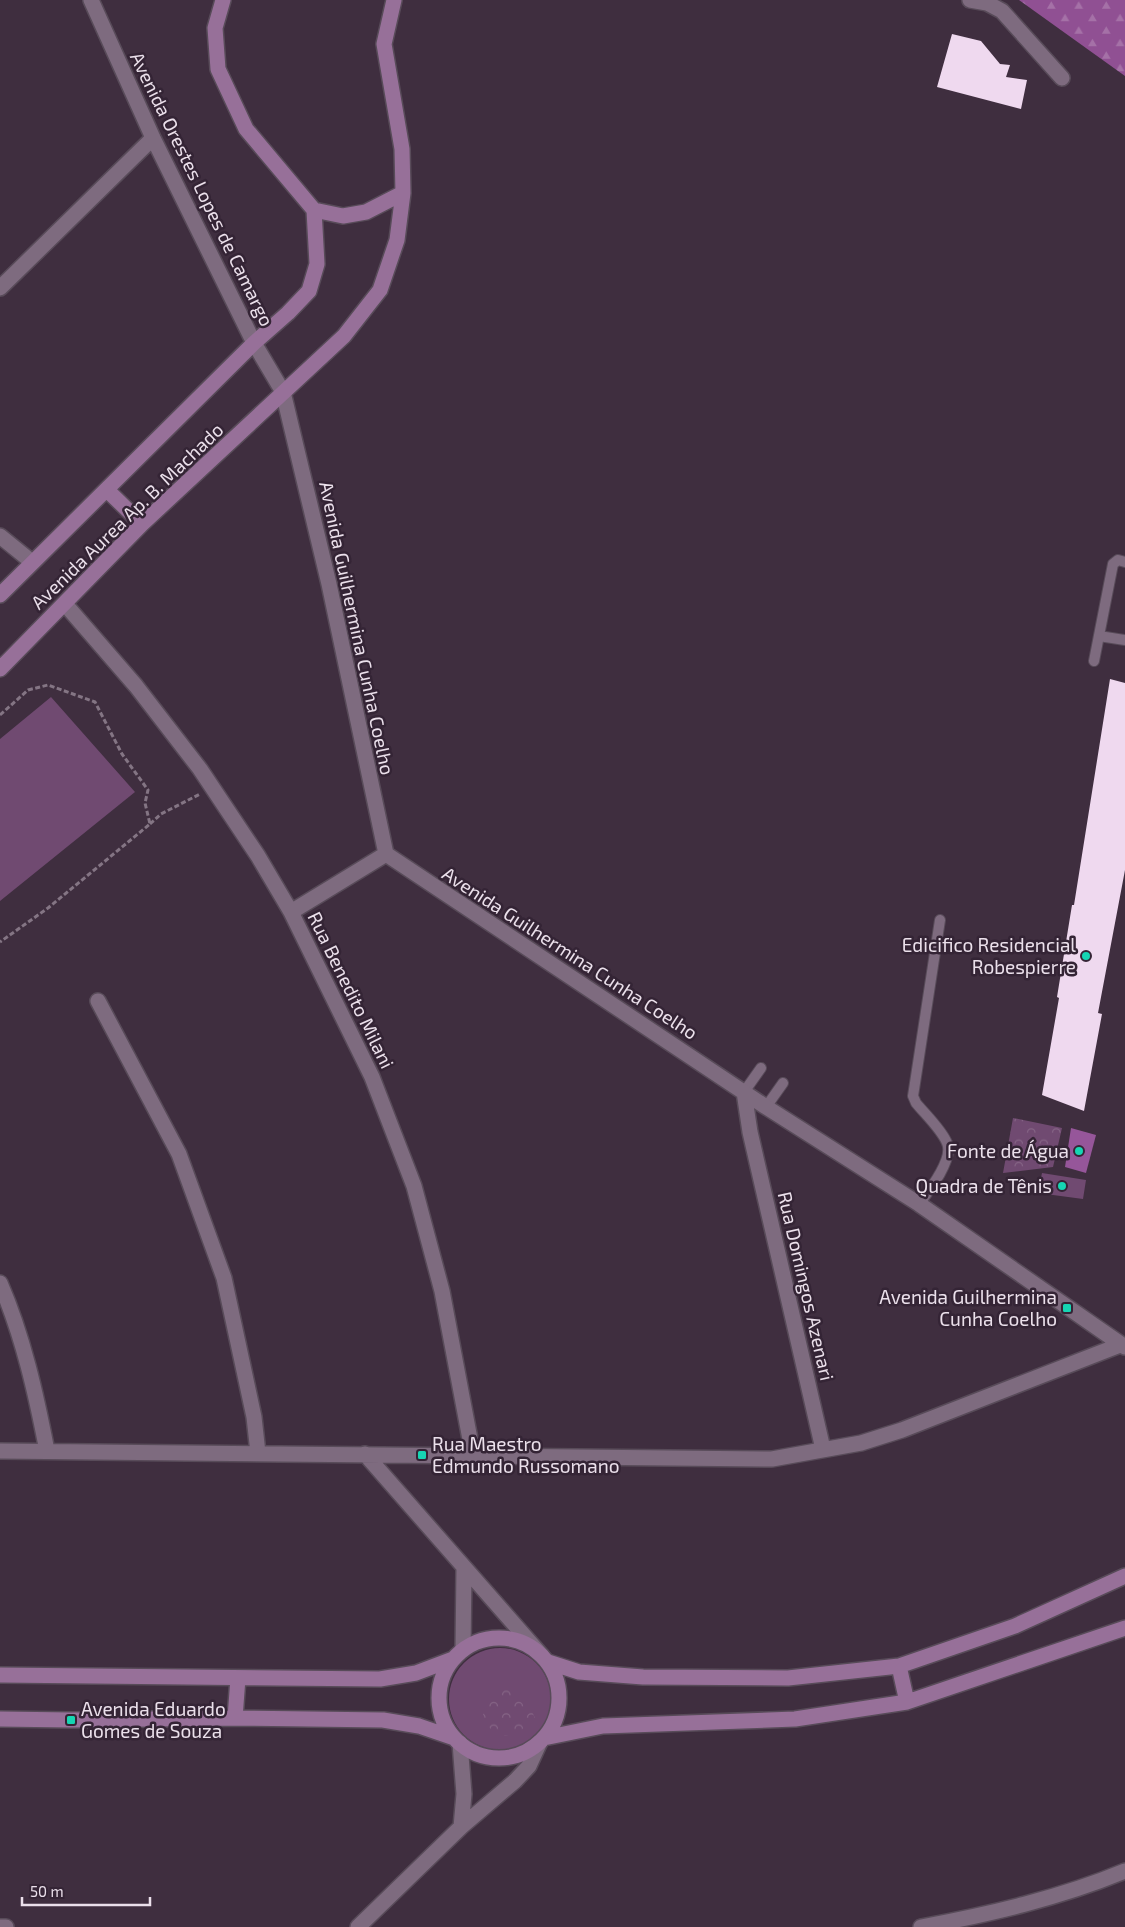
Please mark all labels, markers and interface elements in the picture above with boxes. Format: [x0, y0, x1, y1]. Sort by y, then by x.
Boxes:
street label: Avenida Orestes Lopes de Camargo [126, 48, 279, 330]
street label: Avenida Aurea Ap. B. Machado [26, 418, 228, 614]
street label: Avenida Guilhermina Cunha Coelho [315, 479, 400, 777]
street label: Avenida Guilhermina Cunha Coelho [438, 861, 702, 1044]
street label: Rua Benedito Milani [304, 908, 399, 1072]
place label: Edicifico Residencial Robespierre [902, 933, 1076, 978]
marker: Edicifico Residencial Robespierre [1080, 950, 1092, 962]
place label: Fonte de Água [947, 1139, 1069, 1162]
marker: Fonte de Água [1073, 1145, 1085, 1157]
place label: Quadra de Tênis [915, 1174, 1052, 1197]
marker: Quadra de Tênis [1056, 1180, 1068, 1192]
street label: Rua Domingos Azenari [774, 1189, 839, 1383]
place label: Avenida Guilhermina Cunha Coelho [879, 1285, 1057, 1330]
marker: Avenida Guilhermina Cunha Coelho [1061, 1302, 1073, 1314]
place label: Rua Maestro Edmundo Russomano [432, 1432, 620, 1477]
marker: Rua Maestro Edmundo Russomano [416, 1449, 428, 1461]
place label: Avenida Eduardo Gomes de Souza [81, 1697, 226, 1742]
marker: Avenida Eduardo Gomes de Souza [65, 1714, 77, 1726]
scale bar [22, 1874, 150, 1906]
text: 50 m [30, 1882, 64, 1900]

